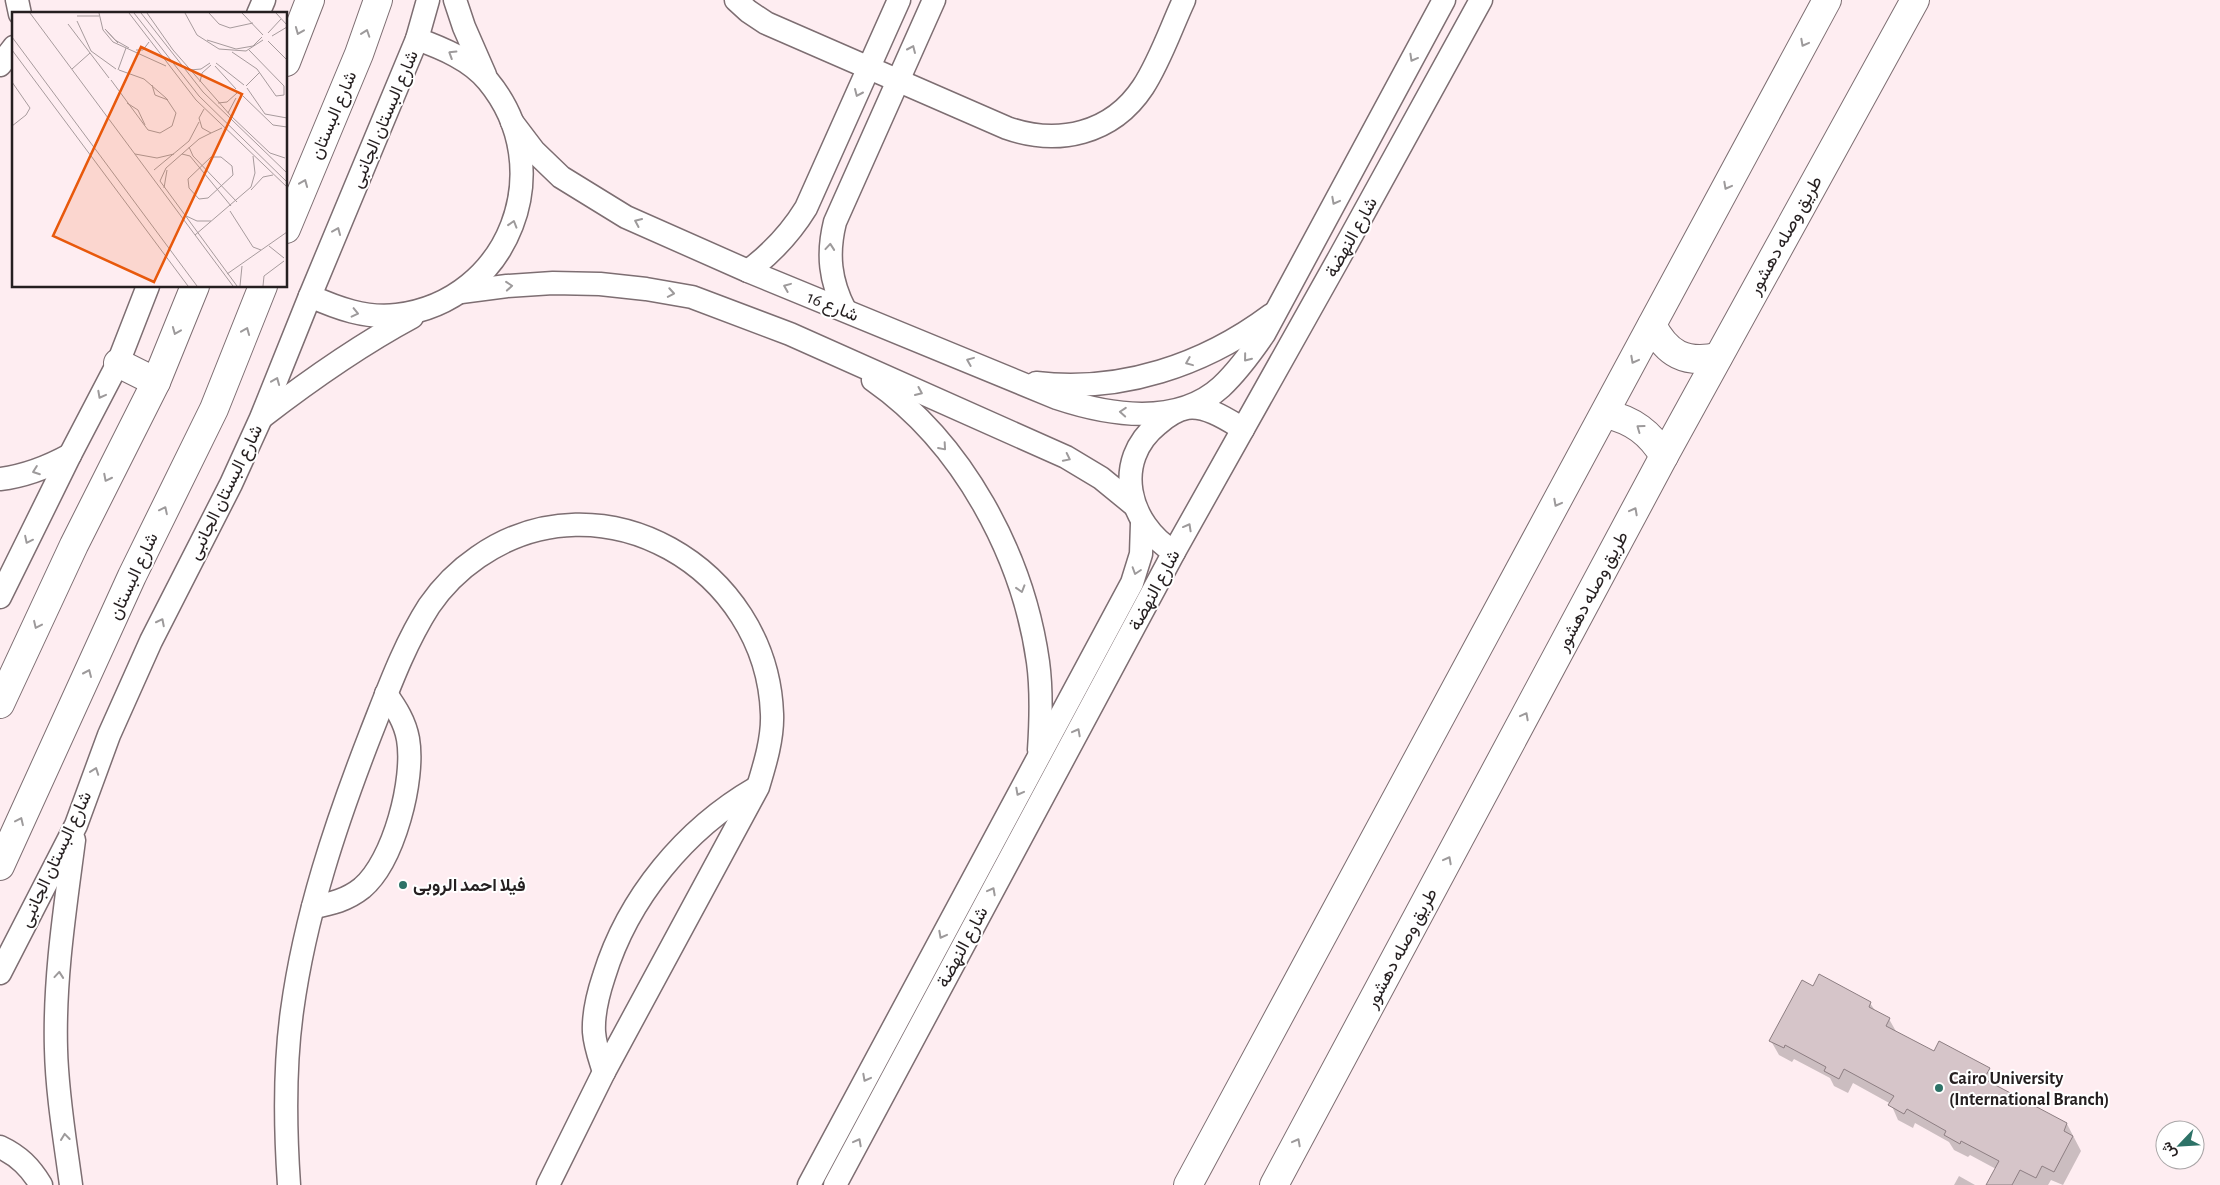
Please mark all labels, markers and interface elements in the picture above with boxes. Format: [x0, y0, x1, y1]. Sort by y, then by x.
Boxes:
inset map [12, 12, 288, 288]
one-way arrow [294, 26, 305, 35]
one-way arrow [360, 29, 370, 38]
one-way arrow [1800, 38, 1810, 47]
one-way arrow [906, 45, 917, 54]
street label: شارع البستان الجانبى [348, 48, 424, 192]
one-way arrow [449, 50, 458, 60]
one-way arrow [1409, 53, 1419, 62]
street label: شارع البستان [307, 69, 362, 163]
one-way arrow [853, 88, 864, 97]
street label: طريق وصله دهشور [1745, 173, 1827, 299]
one-way arrow [298, 179, 309, 188]
one-way arrow [1723, 181, 1733, 190]
street label: شارع النهضة [1323, 194, 1383, 281]
one-way arrow [1332, 196, 1342, 205]
one-way arrow [634, 217, 643, 228]
one-way arrow [507, 221, 517, 229]
one-way arrow [330, 227, 341, 236]
one-way arrow [825, 242, 836, 250]
one-way arrow [506, 281, 514, 292]
one-way arrow [783, 282, 792, 293]
one-way arrow [667, 288, 675, 298]
street label: شارع 16 [804, 288, 861, 327]
one-way arrow [351, 307, 360, 318]
one-way arrow [172, 327, 182, 335]
one-way arrow [239, 327, 250, 336]
one-way arrow [1243, 352, 1252, 361]
one-way arrow [1185, 355, 1194, 366]
one-way arrow [1630, 355, 1640, 364]
one-way arrow [966, 357, 975, 367]
one-way arrow [270, 377, 280, 386]
one-way arrow [914, 386, 923, 397]
one-way arrow [97, 390, 107, 399]
one-way arrow [1118, 407, 1126, 418]
street label: شارع البستان الجانبى [185, 422, 268, 564]
one-way arrow [1636, 425, 1646, 434]
one-way arrow [938, 442, 947, 451]
one-way arrow [1062, 452, 1071, 463]
one-way arrow [33, 465, 41, 475]
one-way arrow [103, 473, 113, 482]
one-way arrow [1553, 498, 1563, 507]
one-way arrow [158, 507, 168, 516]
one-way arrow [1628, 508, 1638, 517]
one-way arrow [1181, 524, 1191, 533]
street label: طريق وصله دهشور [1553, 529, 1633, 656]
street label: شارع البستان [106, 530, 164, 624]
one-way arrow [24, 535, 34, 544]
street label: شارع النهضة [1126, 547, 1185, 635]
one-way arrow [1132, 566, 1142, 575]
one-way arrow [1015, 584, 1025, 593]
one-way arrow [155, 619, 165, 628]
one-way arrow [32, 620, 43, 629]
one-way arrow [81, 669, 92, 678]
one-way arrow [1519, 713, 1529, 722]
one-way arrow [1071, 728, 1081, 737]
one-way arrow [89, 767, 99, 776]
one-way arrow [1015, 786, 1025, 795]
street label: شارع البستان الجانبى [17, 789, 97, 931]
one-way arrow [14, 817, 25, 826]
one-way arrow [1442, 856, 1452, 865]
place label: فيلا احمد الروبى [413, 876, 526, 896]
marker: فيلا احمد الروبى [397, 879, 409, 891]
street label: طريق وصله دهشور [1362, 886, 1442, 1013]
one-way arrow [986, 887, 996, 896]
street label: شارع النهضة [934, 904, 993, 992]
one-way arrow [938, 929, 948, 938]
one-way arrow [53, 970, 64, 978]
place label: Cairo University (International Branch) [1949, 1070, 2109, 1109]
one-way arrow [862, 1073, 872, 1082]
marker: Cairo University (International Branch) [1933, 1082, 1945, 1094]
north arrow [2155, 1120, 2205, 1170]
one-way arrow [60, 1132, 70, 1141]
one-way arrow [852, 1138, 862, 1147]
one-way arrow [1291, 1138, 1301, 1147]
text: ش [2159, 1139, 2180, 1161]

